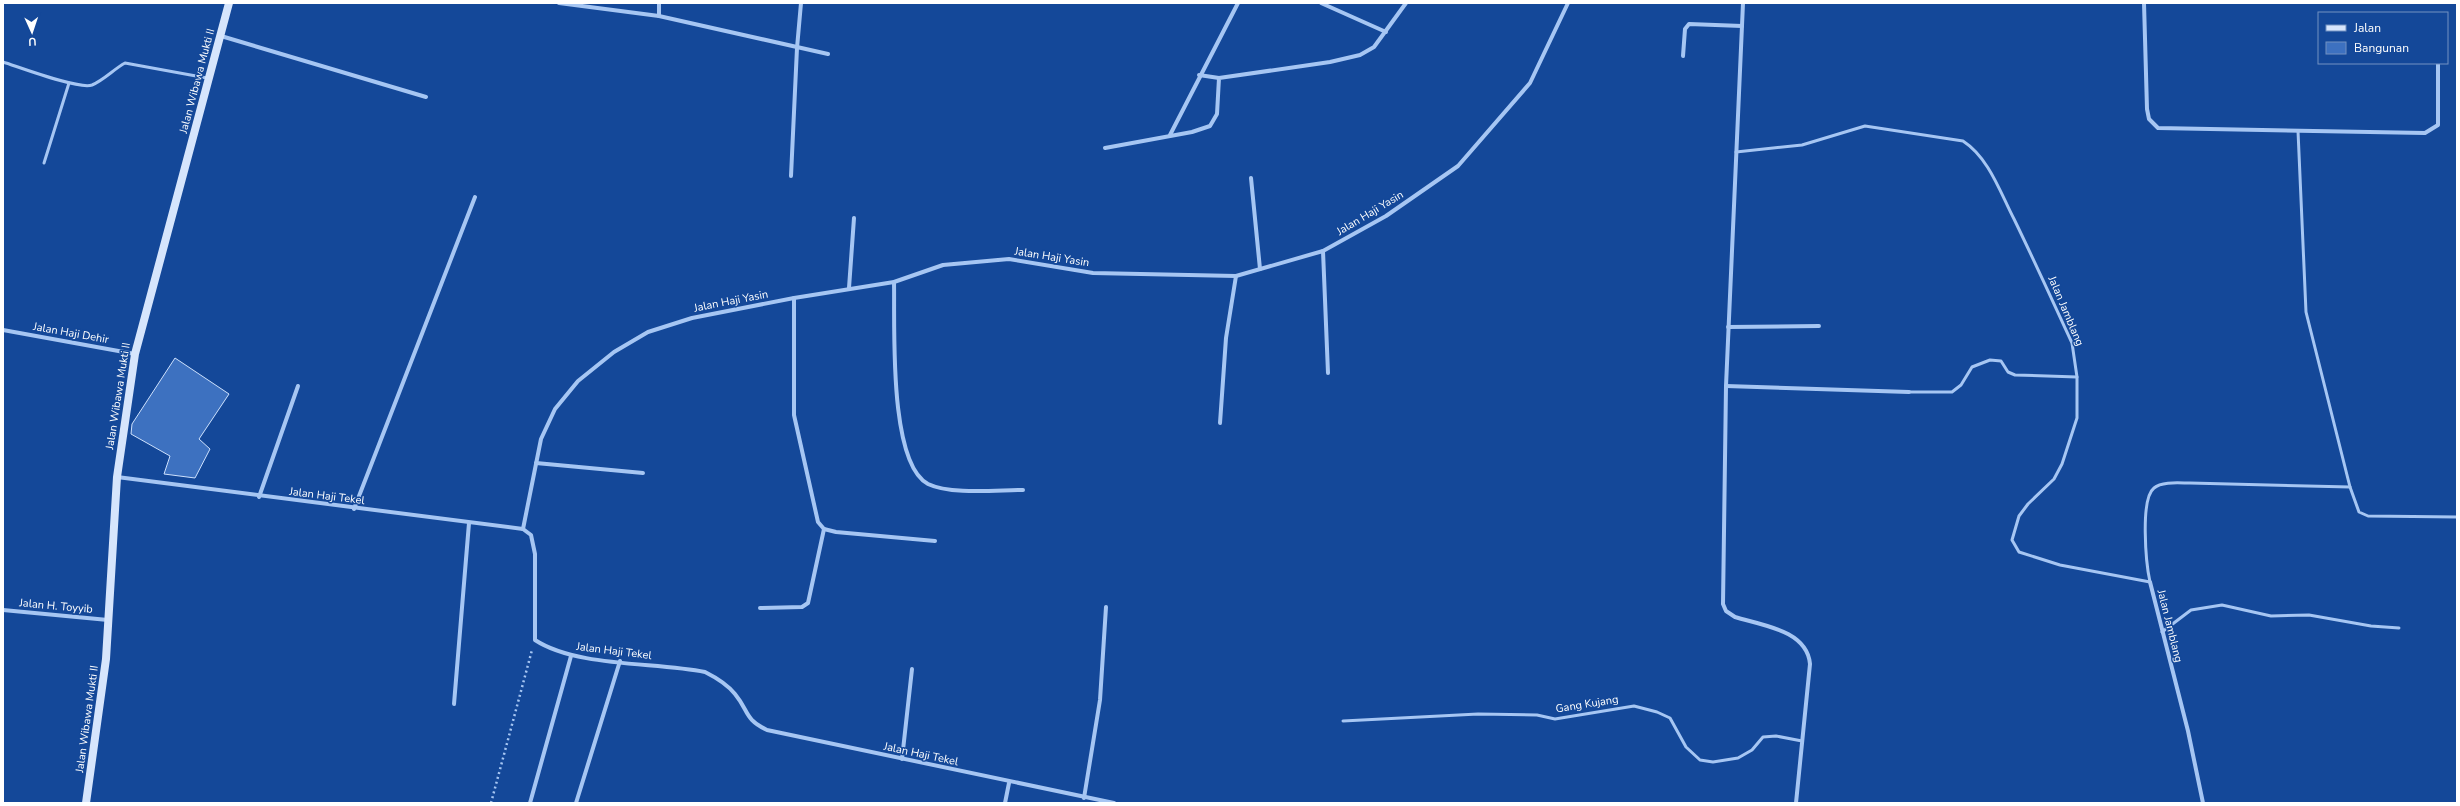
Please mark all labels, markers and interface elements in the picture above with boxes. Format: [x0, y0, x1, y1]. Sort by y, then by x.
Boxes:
north arrow [12, 12, 52, 52]
legend [2318, 12, 2448, 64]
text: Jalan [2353, 20, 2381, 36]
street label: Jalan Wibawa Mukti II [176, 27, 218, 136]
text: U [28, 34, 37, 49]
text: Bangunan [2354, 40, 2409, 56]
street label: Jalan Haji Yasin [1333, 187, 1406, 239]
street label: Jalan Haji Yasin [1013, 244, 1090, 270]
street label: Jalan Jamblang [2044, 273, 2087, 348]
street label: Jalan Haji Yasin [692, 286, 769, 316]
street label: Jalan Haji Dehir [31, 319, 110, 347]
street label: Jalan Wibawa Mukti II [102, 341, 134, 452]
street label: Jalan Haji Tekel [287, 484, 366, 508]
street label: Jalan Jamblang [2153, 587, 2186, 664]
street label: Jalan H. Toyyib [18, 595, 93, 617]
street label: Jalan Haji Tekel [574, 639, 653, 663]
street label: Jalan Wibawa Mukti II [72, 664, 102, 775]
street label: Gang Kujang [1555, 692, 1619, 716]
street label: Jalan Haji Tekel [881, 739, 960, 769]

